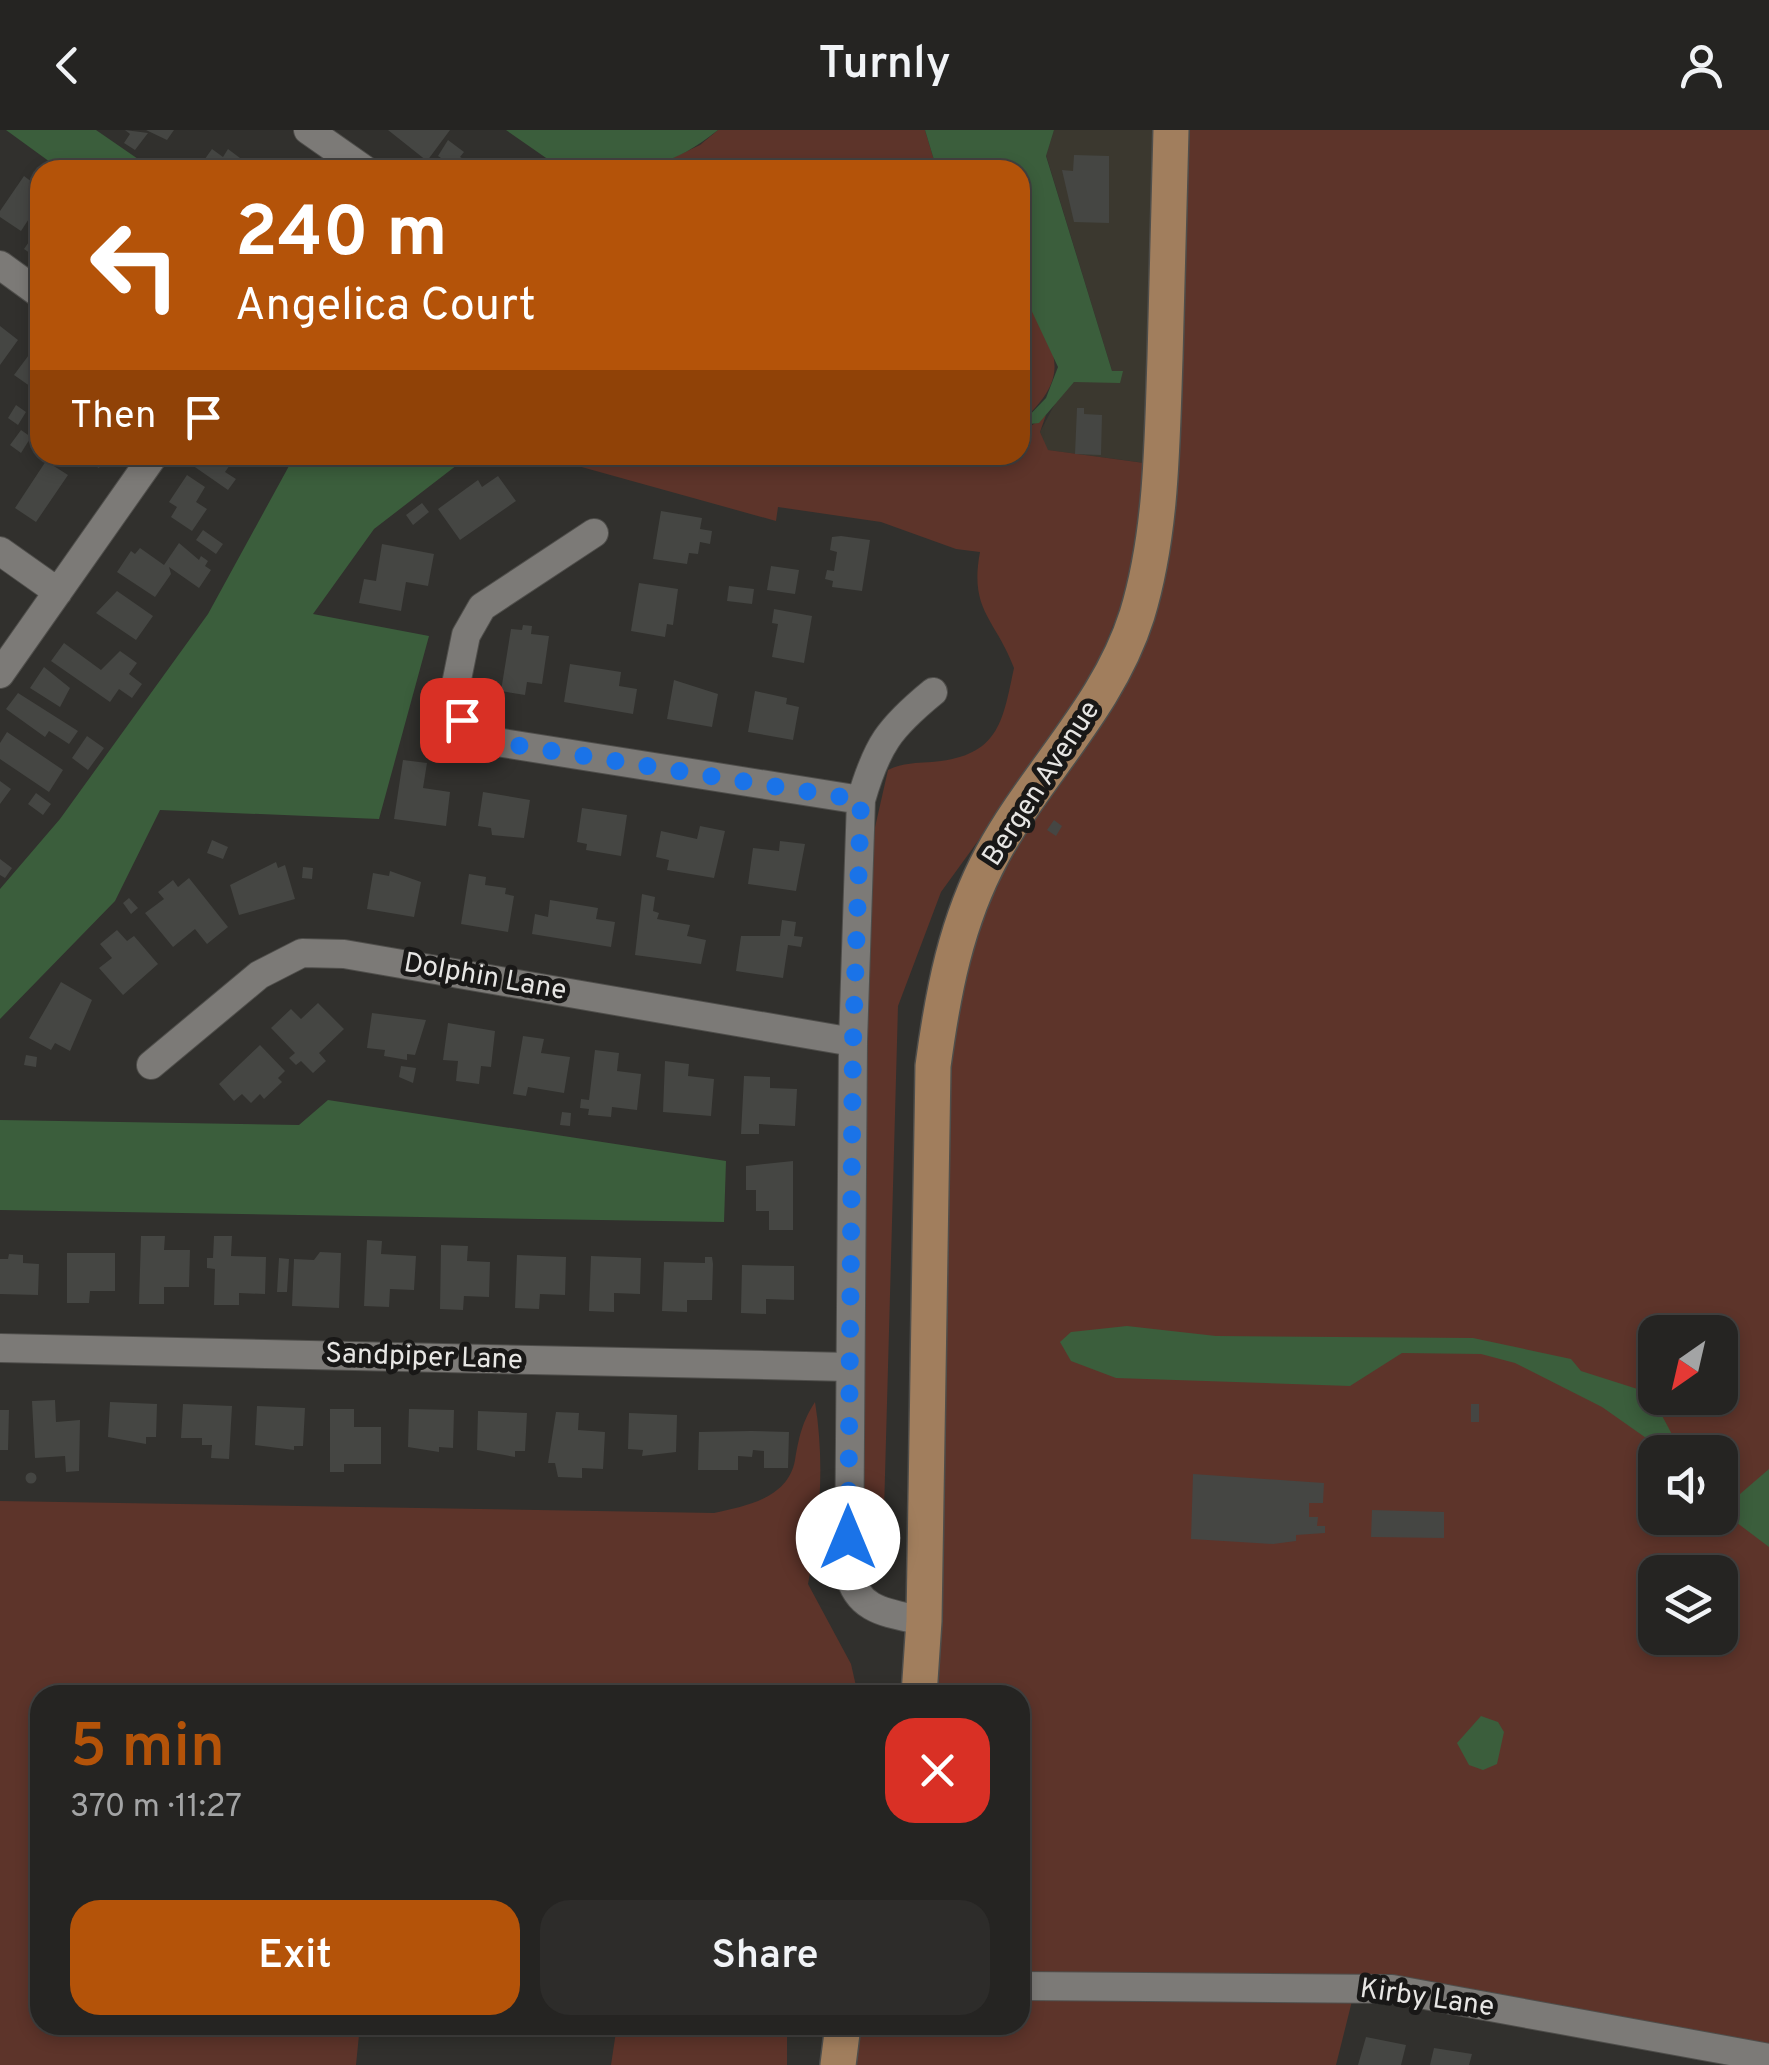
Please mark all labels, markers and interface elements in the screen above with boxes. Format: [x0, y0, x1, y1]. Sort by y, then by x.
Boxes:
text: Turnly [818, 37, 951, 94]
icon: back [40, 38, 95, 93]
icon: person [1674, 38, 1729, 93]
text: 240 m [235, 192, 448, 281]
icon: left [70, 200, 200, 330]
text: Angelica Court [235, 279, 536, 336]
icon: arrive [176, 390, 231, 445]
text: Then [70, 393, 156, 442]
pin [420, 678, 505, 763]
icon: arrive [435, 693, 490, 748]
street label: Bergen Avenue [975, 695, 1109, 873]
street label: Dolphin Lane [401, 946, 569, 1010]
north arrow [1638, 1315, 1738, 1415]
map controls [1638, 1315, 1738, 1655]
street label: Sandpiper Lane [325, 1337, 523, 1379]
button: sound [1638, 1435, 1738, 1535]
position arrow [796, 1486, 900, 1590]
button: layers [1638, 1555, 1738, 1655]
text: 5 min [70, 1712, 225, 1788]
button: close [885, 1718, 990, 1823]
text: 370 m · 11:27 [70, 1788, 242, 1828]
button: Exit [70, 1900, 520, 2015]
button: Share [540, 1900, 990, 2015]
street label: Kirby Lane [1357, 1972, 1497, 2026]

